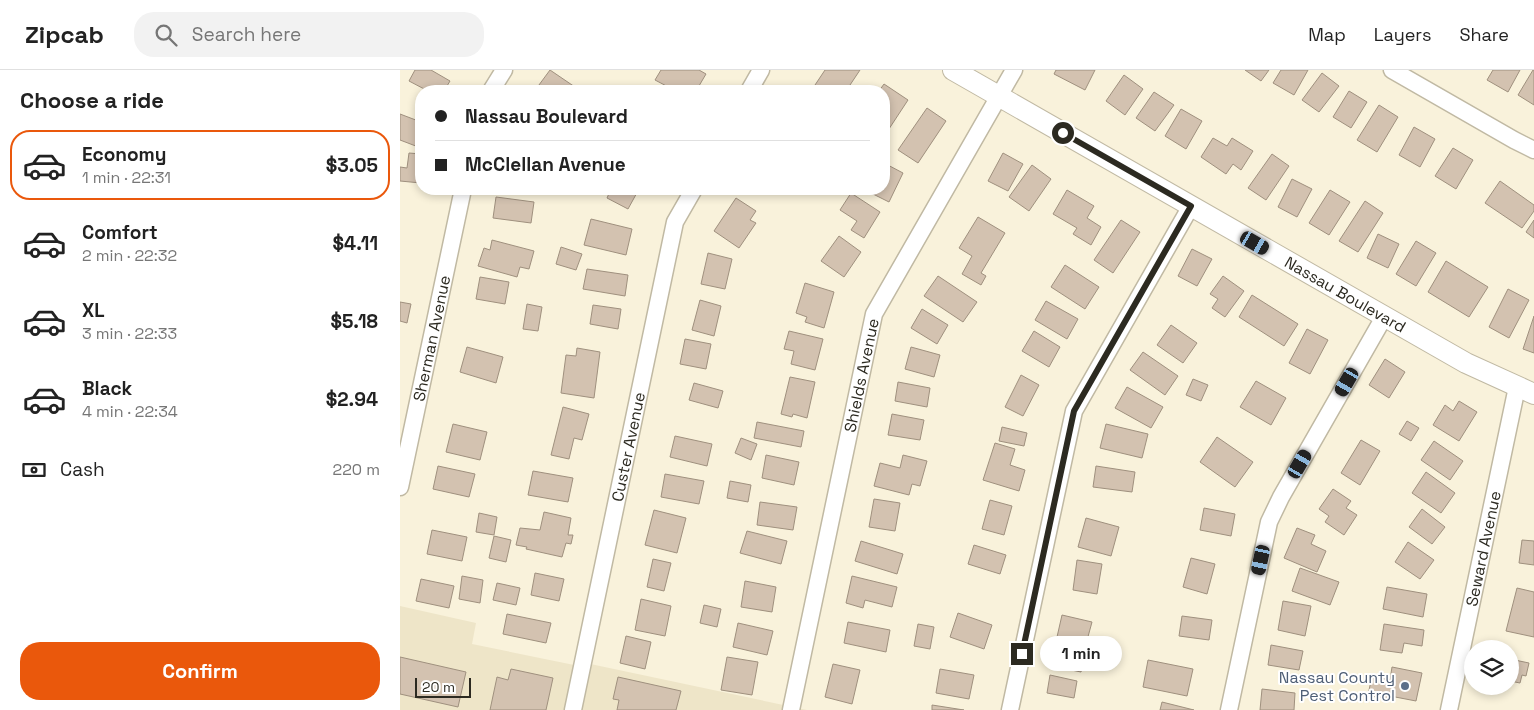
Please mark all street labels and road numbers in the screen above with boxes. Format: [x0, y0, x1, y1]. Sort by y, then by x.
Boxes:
street label: Nassau Boulevard [1281, 252, 1410, 338]
street label: Sherman Avenue [408, 273, 455, 403]
street label: Shields Avenue [839, 316, 884, 434]
street label: Custer Avenue [607, 390, 650, 503]
street label: Seward Avenue [1461, 489, 1506, 608]

